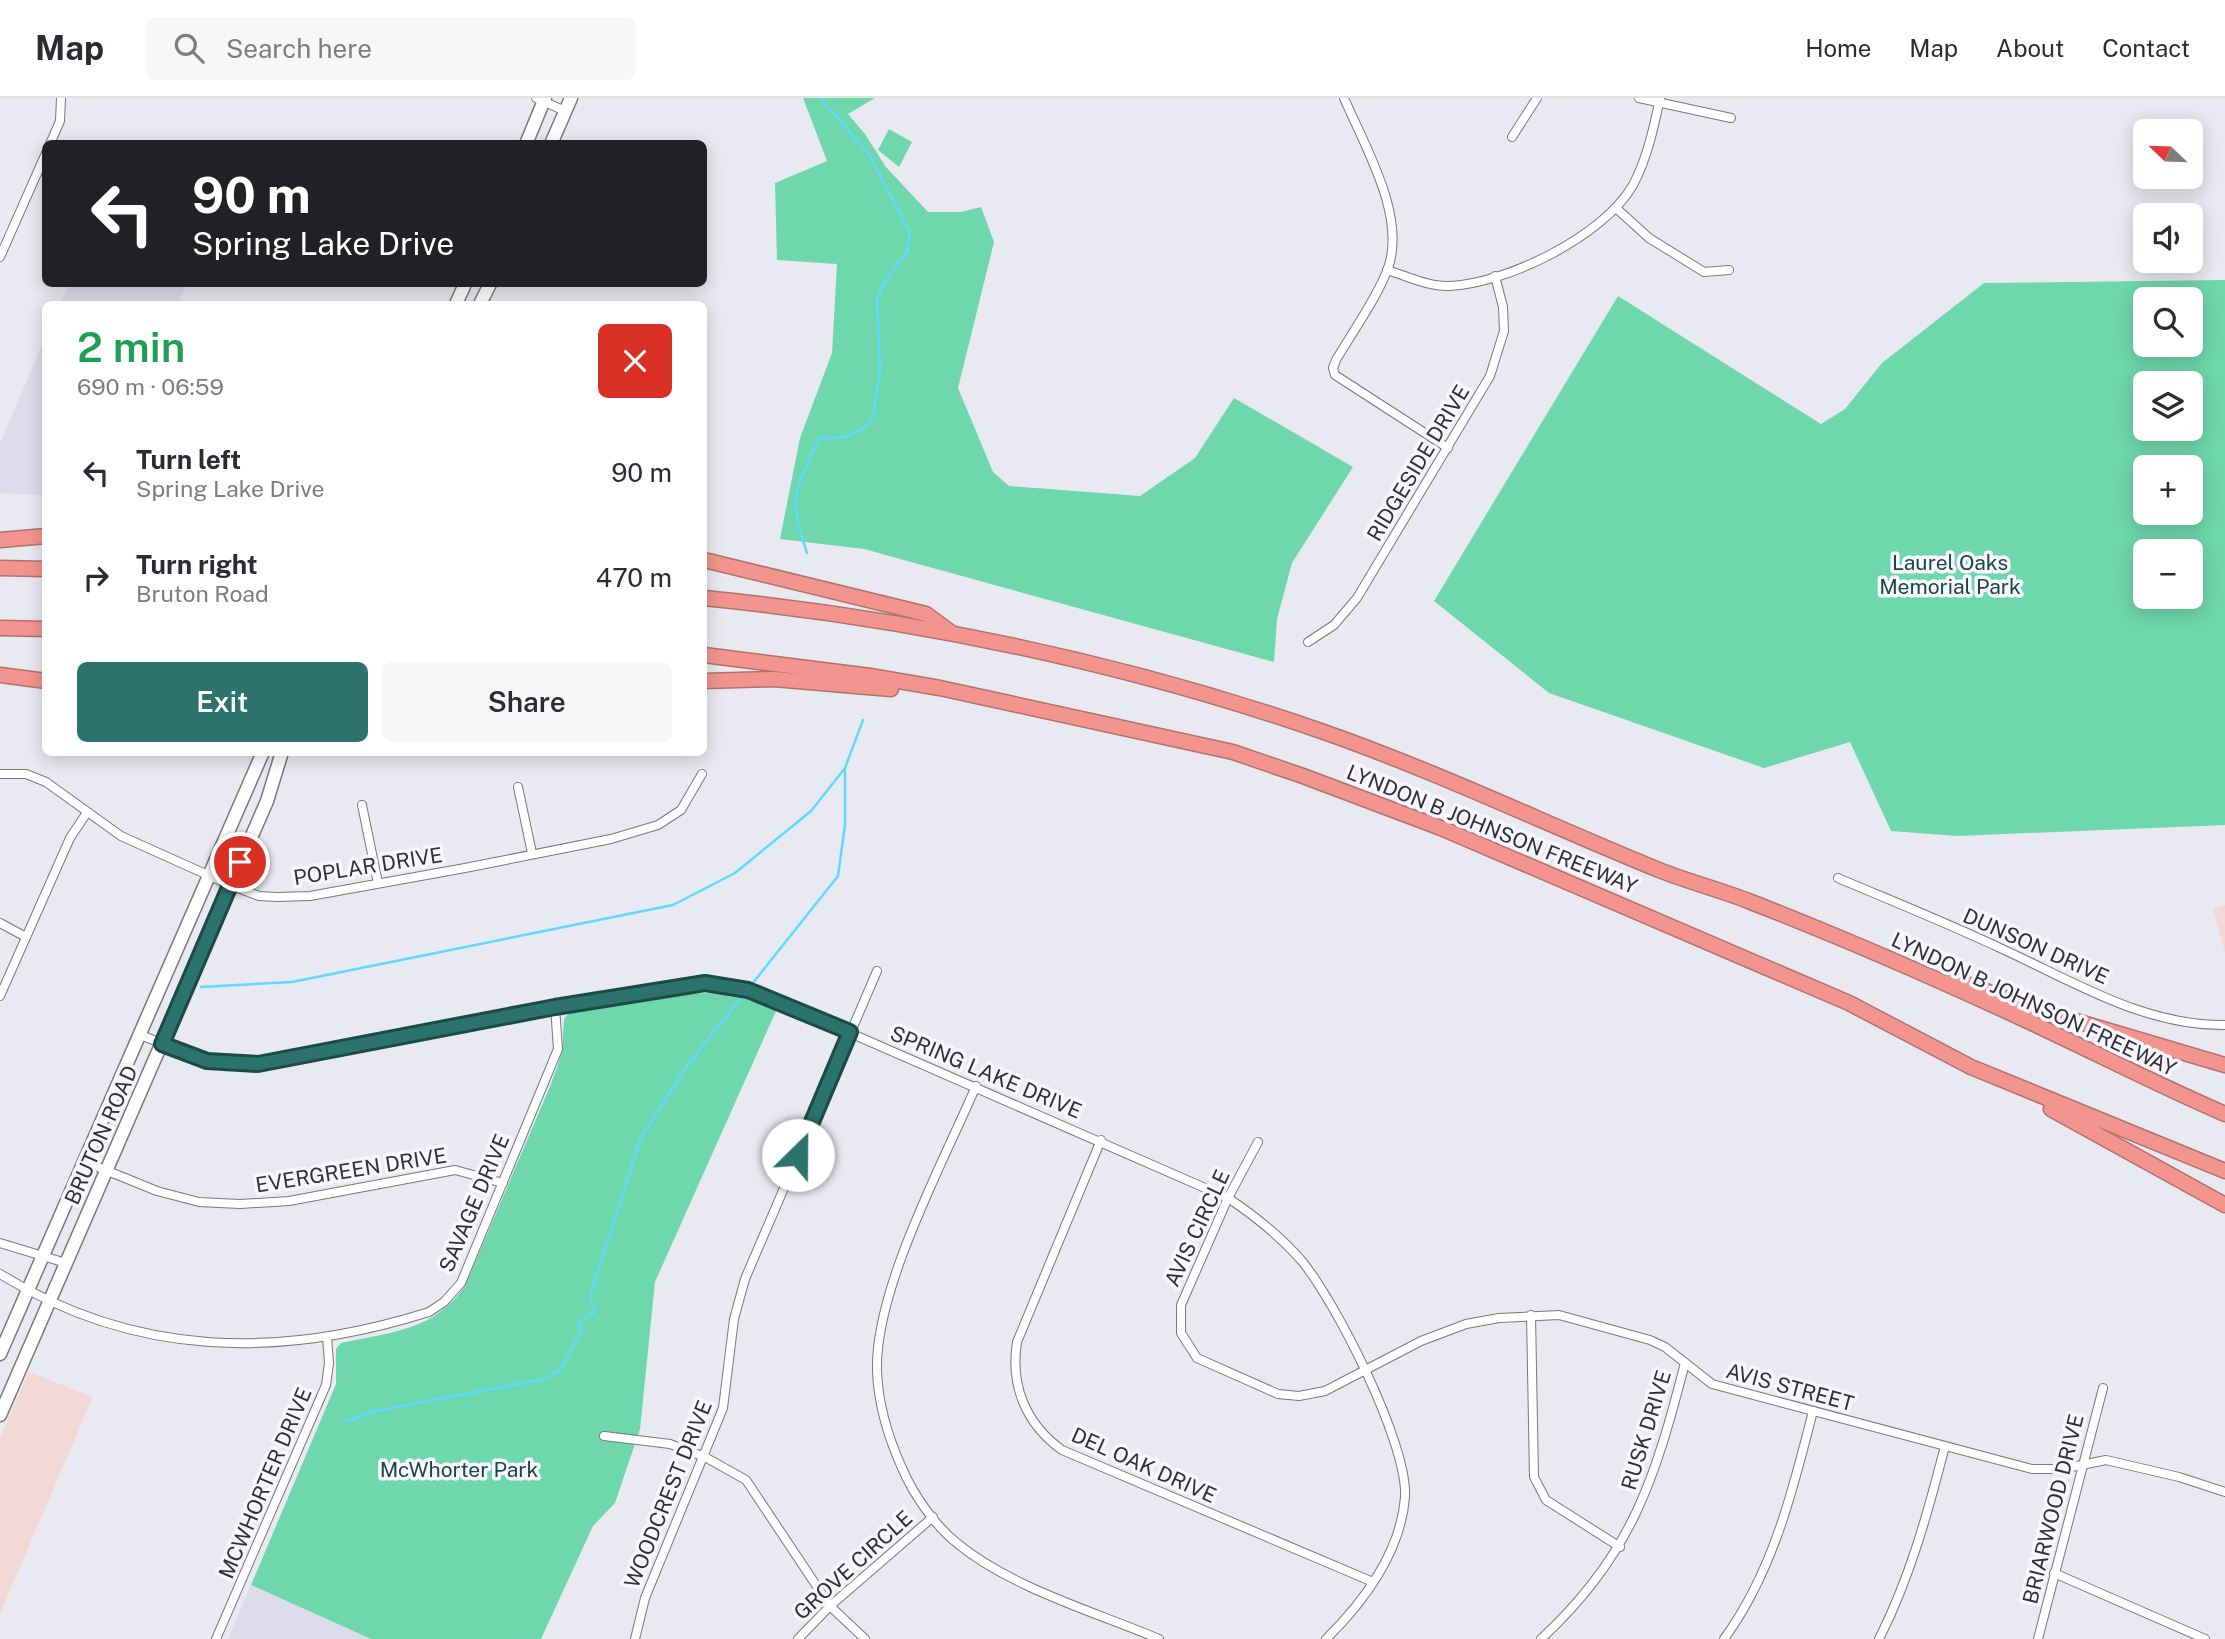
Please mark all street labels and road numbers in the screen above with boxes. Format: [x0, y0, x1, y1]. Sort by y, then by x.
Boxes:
street label: RIDGESIDE DRIVE [1362, 380, 1474, 546]
street label: LYNDON B JOHNSON FREEWAY [1343, 759, 1641, 899]
street label: POPLAR DRIVE [292, 842, 444, 890]
street label: DUNSON DRIVE [1959, 903, 2113, 989]
street label: LYNDON B JOHNSON FREEWAY [1888, 927, 2181, 1081]
street label: SPRING LAKE DRIVE [887, 1020, 1085, 1124]
street label: BRUTON ROAD [59, 1062, 143, 1208]
street label: SAVAGE DRIVE [434, 1130, 514, 1276]
street label: EVERGREEN DRIVE [254, 1143, 448, 1197]
street label: AVIS CIRCLE [1159, 1166, 1235, 1290]
street label: AVIS STREET [1723, 1358, 1857, 1416]
street label: RUSK DRIVE [1616, 1367, 1676, 1493]
street label: MCWHORTER DRIVE [213, 1384, 317, 1582]
street label: WOODCREST DRIVE [619, 1397, 717, 1591]
street label: BRIARWOOD DRIVE [2017, 1411, 2089, 1607]
street label: DEL OAK DRIVE [1068, 1422, 1220, 1508]
street label: GROVE CIRCLE [789, 1505, 917, 1625]

